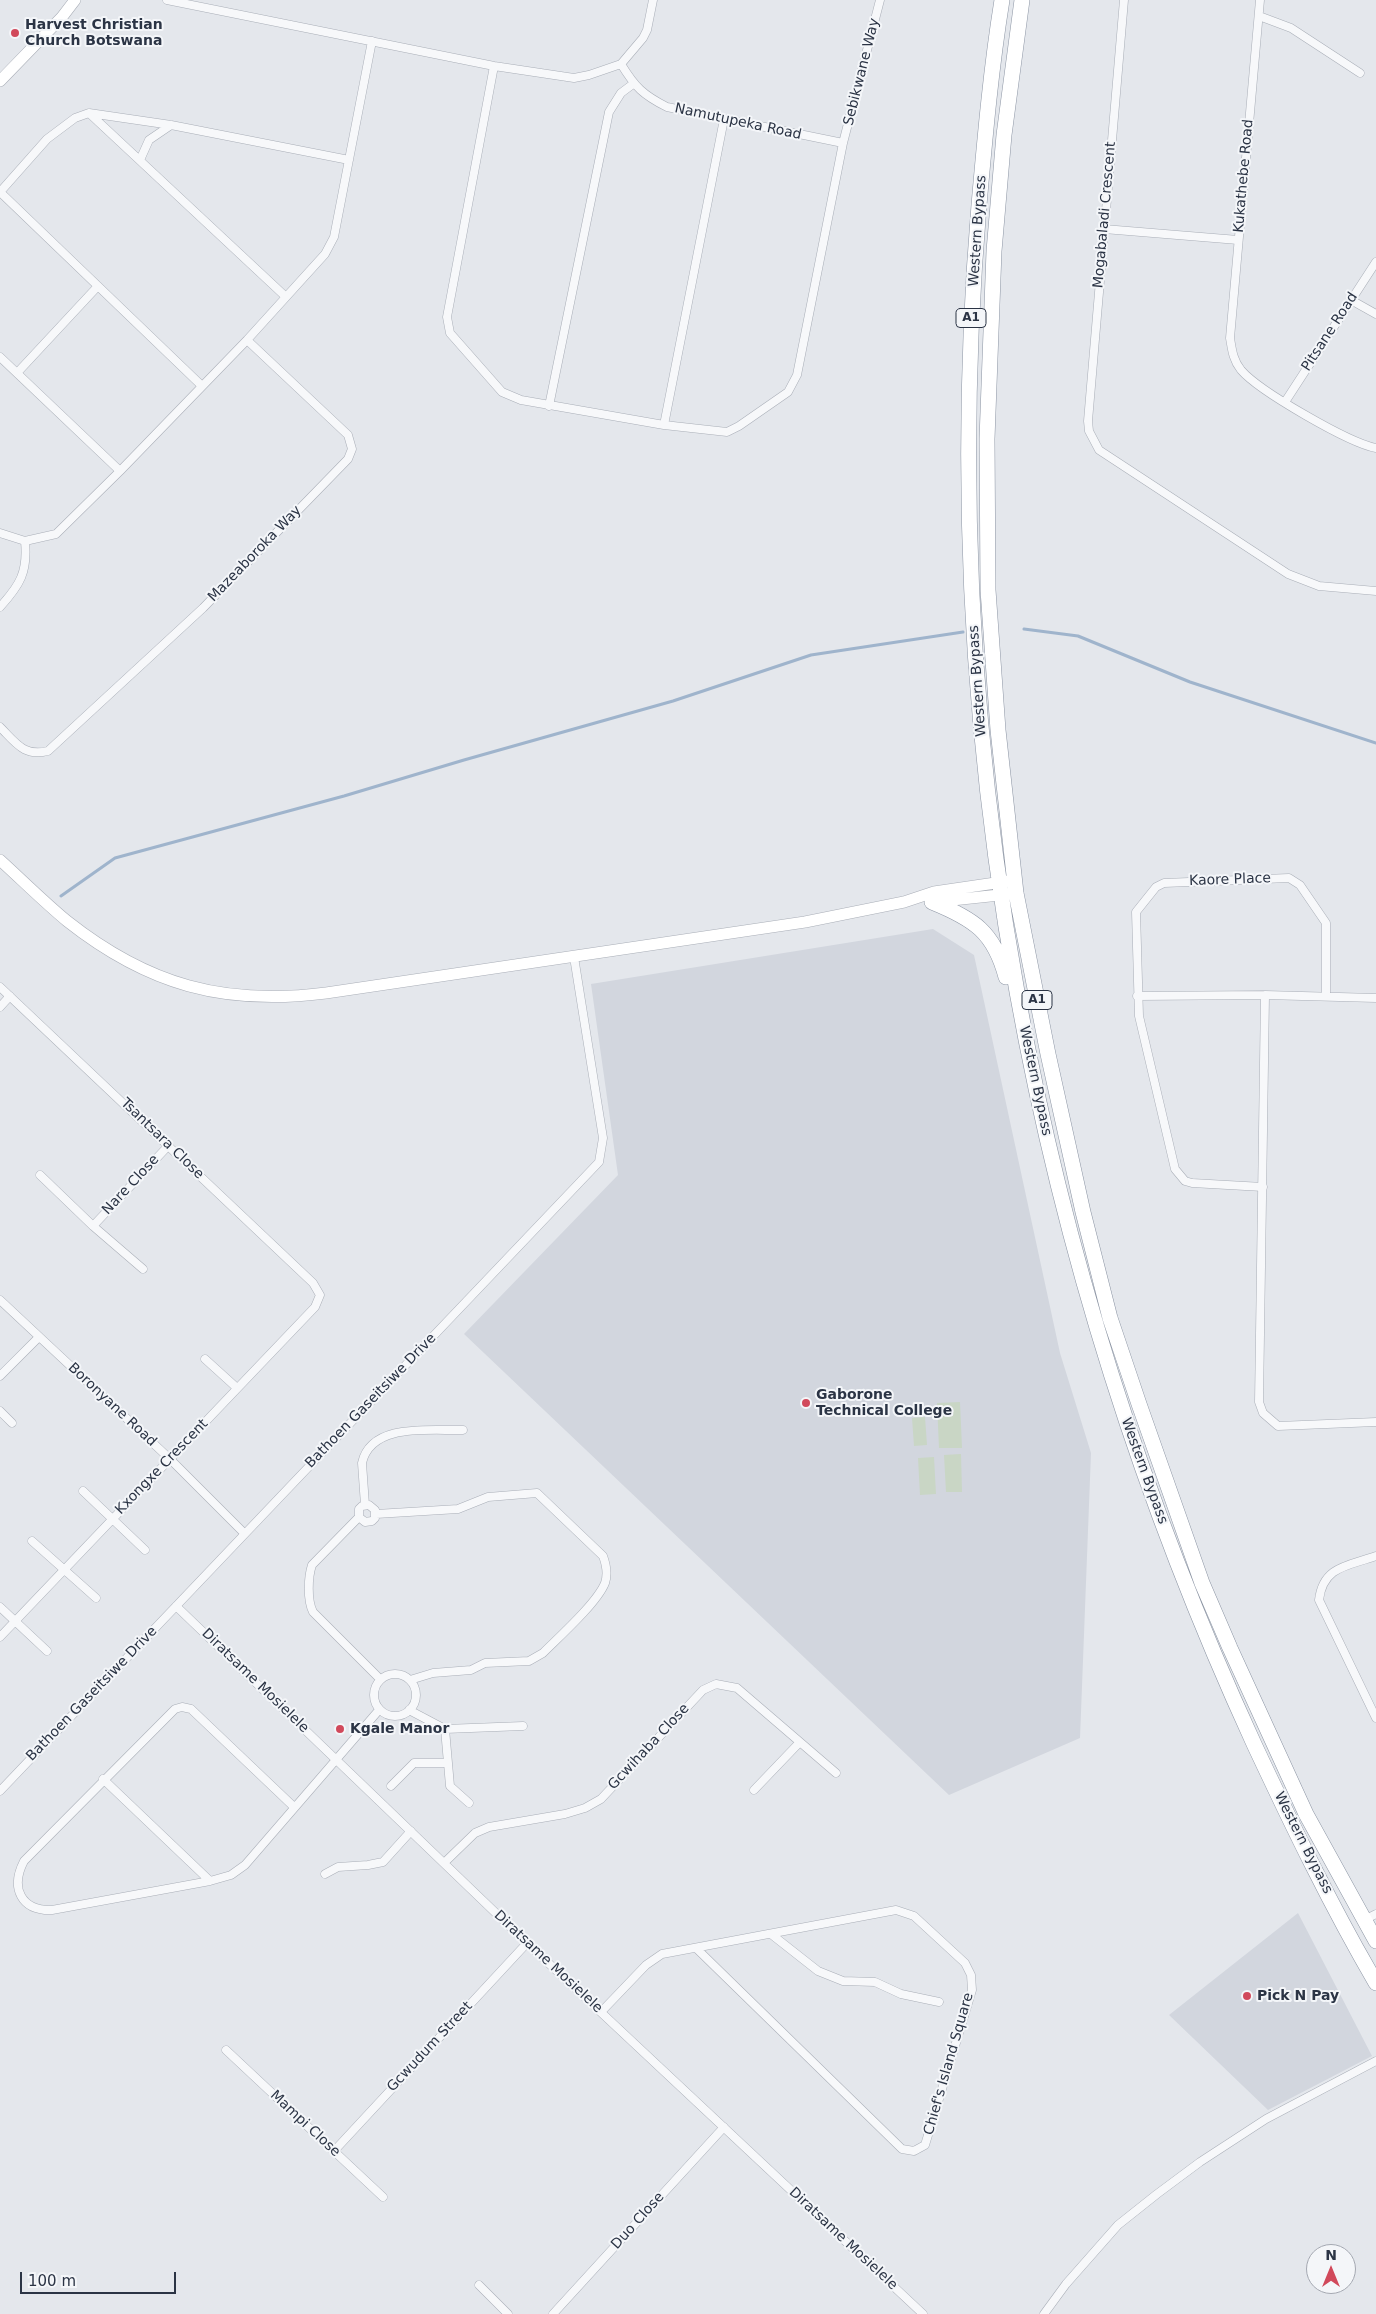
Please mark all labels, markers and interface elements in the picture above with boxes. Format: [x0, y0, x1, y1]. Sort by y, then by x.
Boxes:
place label: Harvest Christian Church Botswana [25, 17, 163, 49]
street label: Sebikwane Way [841, 17, 883, 127]
marker: Harvest Christian Church Botswana [9, 27, 21, 39]
street label: Namutupeka Road [673, 100, 803, 144]
street label: Kukathebe Road [1231, 119, 1257, 233]
street label: Mogabaladi Crescent [1090, 141, 1120, 289]
street label: Western Bypass [966, 175, 990, 287]
street label: Pitsane Road [1298, 289, 1362, 375]
road number: A1 [956, 308, 986, 328]
street label: Mazeaboroka Way [205, 502, 305, 606]
street label: Western Bypass [966, 625, 990, 737]
street label: Kaore Place [1189, 870, 1271, 890]
road number: A1 [1022, 990, 1052, 1010]
street label: Western Bypass [1015, 1025, 1055, 1137]
street label: Tsantsara Close [117, 1095, 207, 1183]
street label: Nare Close [99, 1152, 163, 1218]
street label: Bathoen Gaseitsiwe Drive [302, 1330, 440, 1472]
street label: Boronyane Road [64, 1360, 160, 1450]
place label: Gaborone Technical College [816, 1387, 952, 1420]
marker: Gaborone Technical College [800, 1397, 812, 1409]
street label: Kxongxe Crescent [112, 1416, 212, 1518]
street label: Western Bypass [1117, 1416, 1171, 1526]
street label: Bathoen Gaseitsiwe Drive [23, 1623, 161, 1765]
street label: Diratsame Mosielele [198, 1625, 312, 1737]
street label: Gcwihaba Close [605, 1701, 693, 1793]
place label: Kgale Manor [350, 1721, 449, 1737]
marker: Kgale Manor [334, 1723, 346, 1735]
street label: Western Bypass [1270, 1789, 1336, 1897]
street label: Diratsame Mosielele [490, 1907, 606, 2017]
place label: Pick N Pay [1257, 1988, 1339, 2004]
marker: Pick N Pay [1241, 1990, 1253, 2002]
street label: Chief's Island Square [921, 1991, 977, 2137]
street label: Gcwudum Street [384, 1998, 476, 2096]
street label: Mampi Close [266, 2087, 344, 2161]
street label: Diratsame Mosielele [785, 2184, 901, 2294]
street label: Duo Close [608, 2189, 668, 2253]
north arrow [1306, 2244, 1356, 2294]
text: N [1325, 2247, 1337, 2263]
scale bar [22, 2262, 179, 2294]
text: 100 m [28, 2272, 76, 2290]

